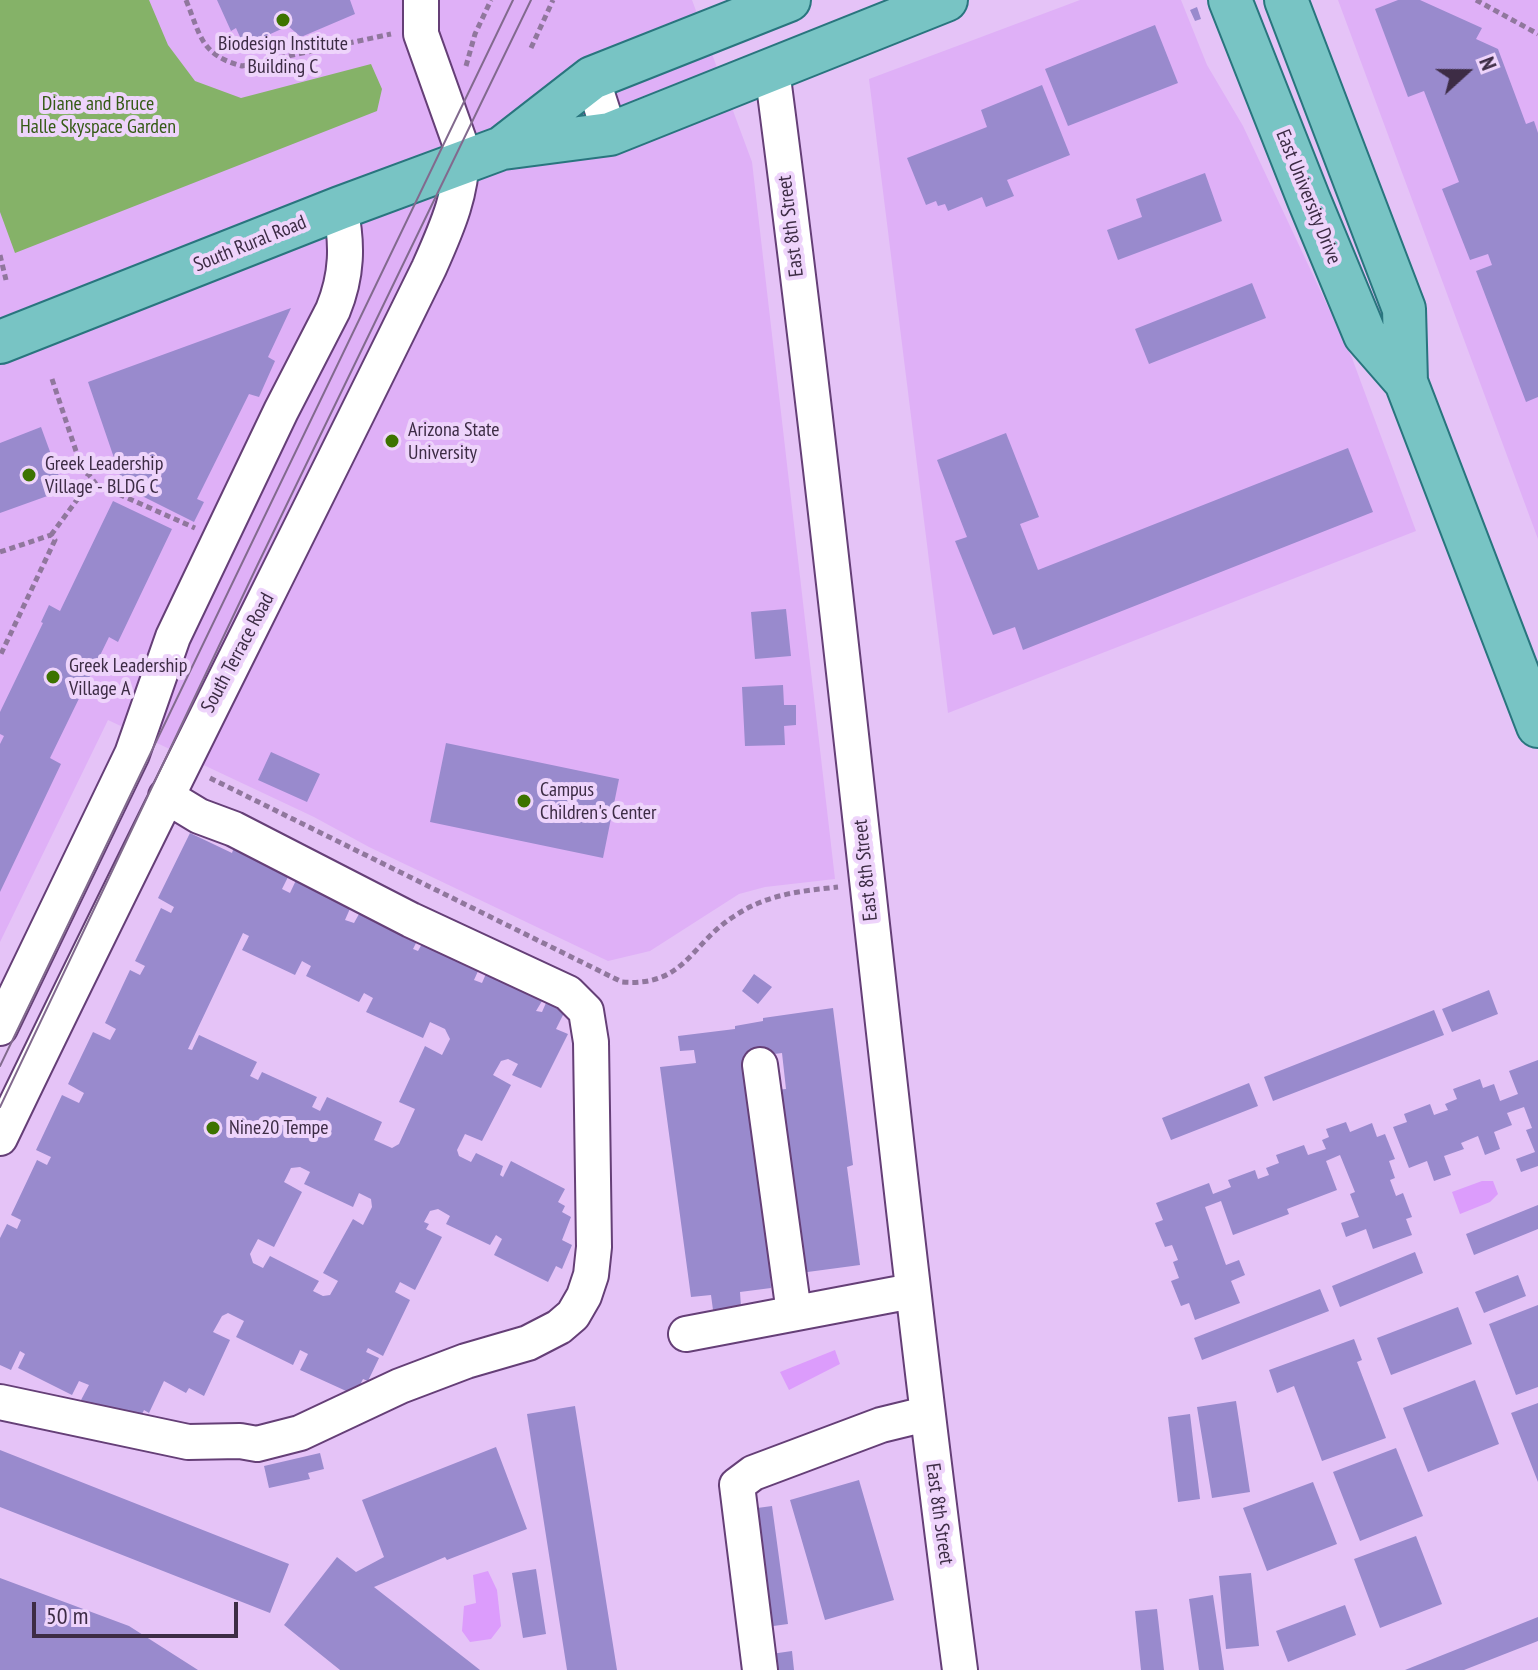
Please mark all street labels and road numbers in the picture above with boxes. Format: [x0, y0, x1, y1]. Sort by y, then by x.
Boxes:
street label: East University Drive [1270, 126, 1346, 268]
street label: East 8th Street [773, 174, 809, 278]
street label: South Rural Road [190, 211, 310, 277]
street label: South Terrace Road [196, 589, 280, 717]
street label: East 8th Street [849, 818, 883, 922]
street label: East 8th Street [920, 1462, 958, 1566]

